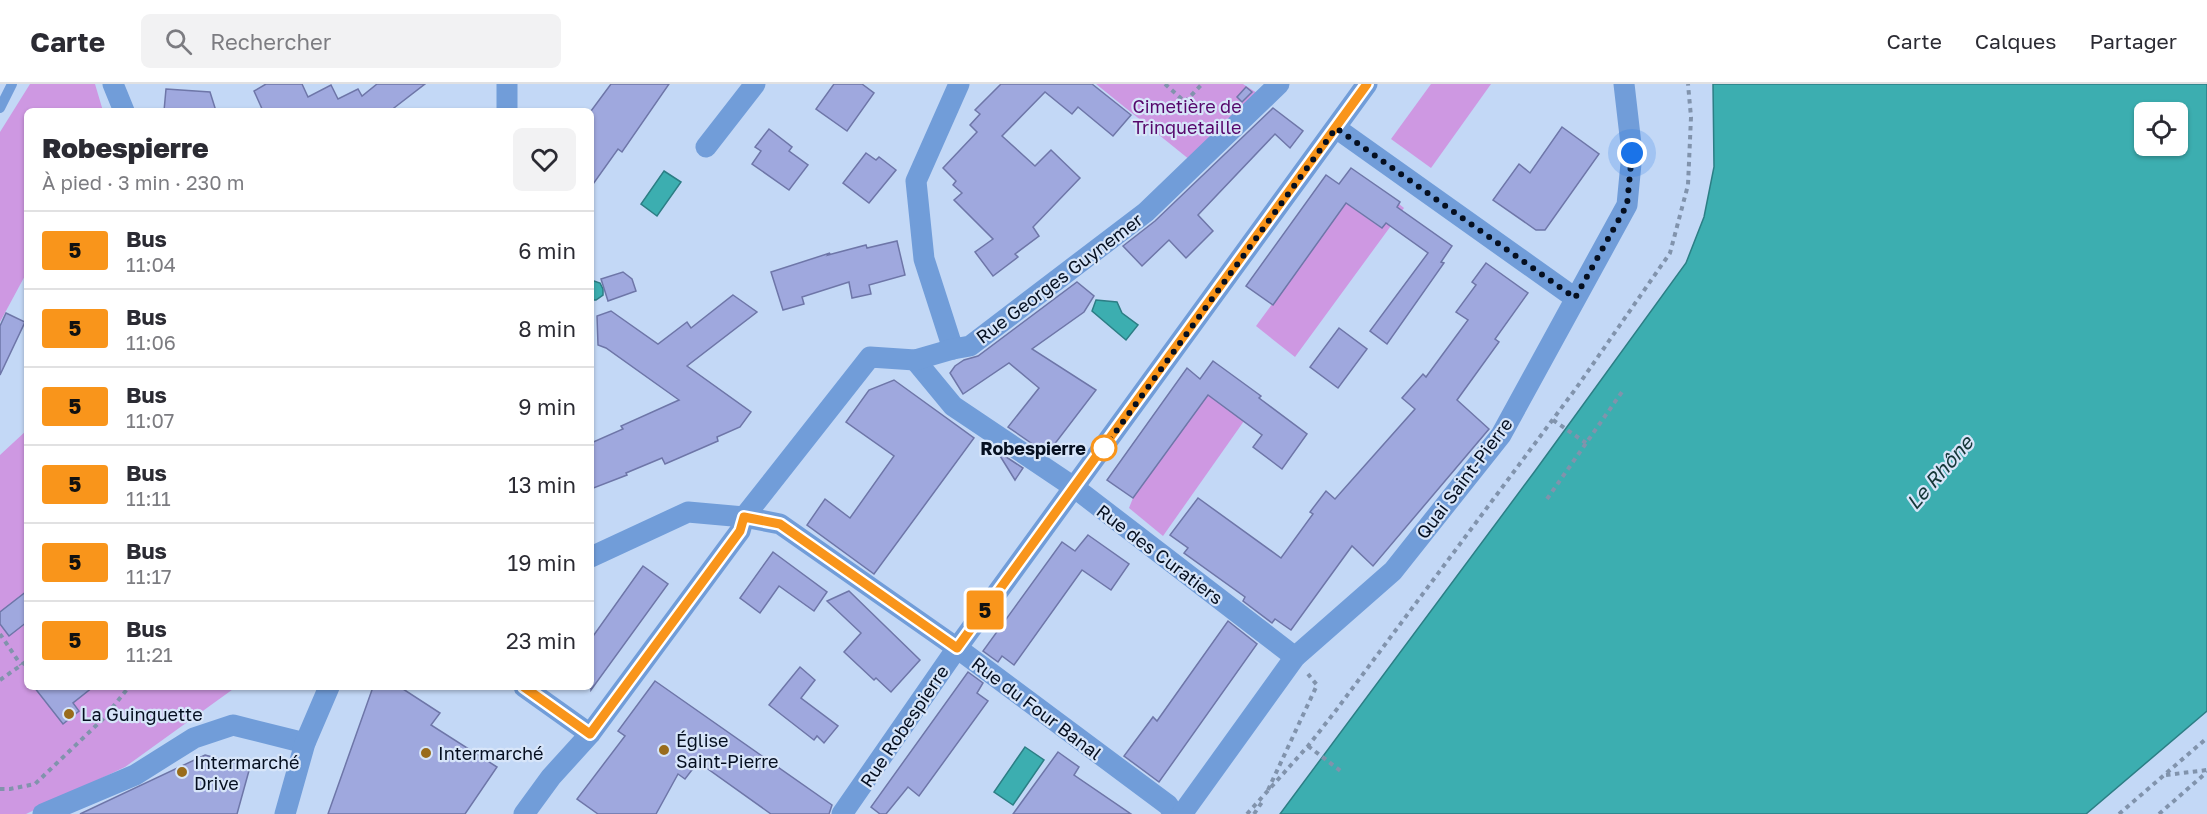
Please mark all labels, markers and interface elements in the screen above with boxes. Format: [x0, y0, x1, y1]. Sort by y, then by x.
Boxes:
search box [141, 14, 561, 68]
text: Carte [30, 25, 105, 58]
icon: search [162, 25, 195, 58]
text: Rechercher [210, 28, 331, 55]
text: Carte [1886, 28, 1942, 54]
text: Calques [1975, 28, 2056, 54]
text: Partager [2089, 28, 2177, 54]
park label: Cimetière de Trinquetaille [1132, 95, 1242, 138]
map controls [2134, 102, 2188, 156]
button: locate [2134, 102, 2188, 156]
button: heart [513, 128, 576, 191]
text: Robespierre [42, 131, 209, 164]
your location [1617, 138, 1647, 168]
text: À pied · 3 min · 230 m [42, 170, 244, 194]
street label: Rue Georges Guynemer [971, 208, 1147, 348]
text: Bus [126, 225, 167, 252]
text: 5 [69, 237, 81, 263]
text: 6 min [518, 237, 576, 264]
text: 11:04 [126, 252, 176, 276]
text: Bus [126, 303, 167, 330]
text: 5 [69, 315, 81, 341]
text: 8 min [518, 315, 576, 342]
text: 11:06 [126, 330, 176, 354]
text: Bus [126, 381, 167, 408]
text: 5 [69, 393, 81, 419]
text: 9 min [518, 393, 576, 420]
text: 11:07 [126, 408, 174, 432]
street label: Quai Saint-Pierre [1411, 413, 1517, 543]
water label: Le Rhône [1901, 429, 1978, 514]
marker: Robespierre [1091, 435, 1117, 461]
place label: Robespierre [980, 437, 1086, 459]
text: Bus [126, 459, 167, 486]
text: 5 [69, 471, 81, 497]
text: 13 min [508, 471, 576, 498]
text: 11:11 [126, 486, 171, 510]
street label: Rue des Curatiers [1093, 499, 1227, 609]
text: Bus [126, 537, 167, 564]
text: 5 [69, 549, 81, 575]
text: 19 min [508, 549, 576, 576]
text: 11:17 [126, 564, 172, 588]
line badge: 5 [966, 590, 1004, 630]
text: 5 [979, 597, 991, 623]
text: Bus [126, 615, 167, 642]
text: 5 [69, 627, 81, 653]
text: 23 min [506, 627, 576, 654]
text: 11:21 [126, 642, 173, 666]
street label: Rue du Four Banal [968, 652, 1107, 764]
street label: Rue Robespierre [855, 661, 953, 791]
place label: La Guinguette [81, 703, 203, 725]
marker: La Guinguette [62, 707, 76, 721]
place label: Église Saint-Pierre [676, 729, 778, 772]
place label: Intermarché [438, 742, 543, 764]
marker: Église Saint-Pierre [657, 743, 671, 757]
marker: Intermarché [419, 746, 433, 760]
place label: Intermarché Drive [194, 751, 299, 794]
marker: Intermarché Drive [175, 765, 189, 779]

